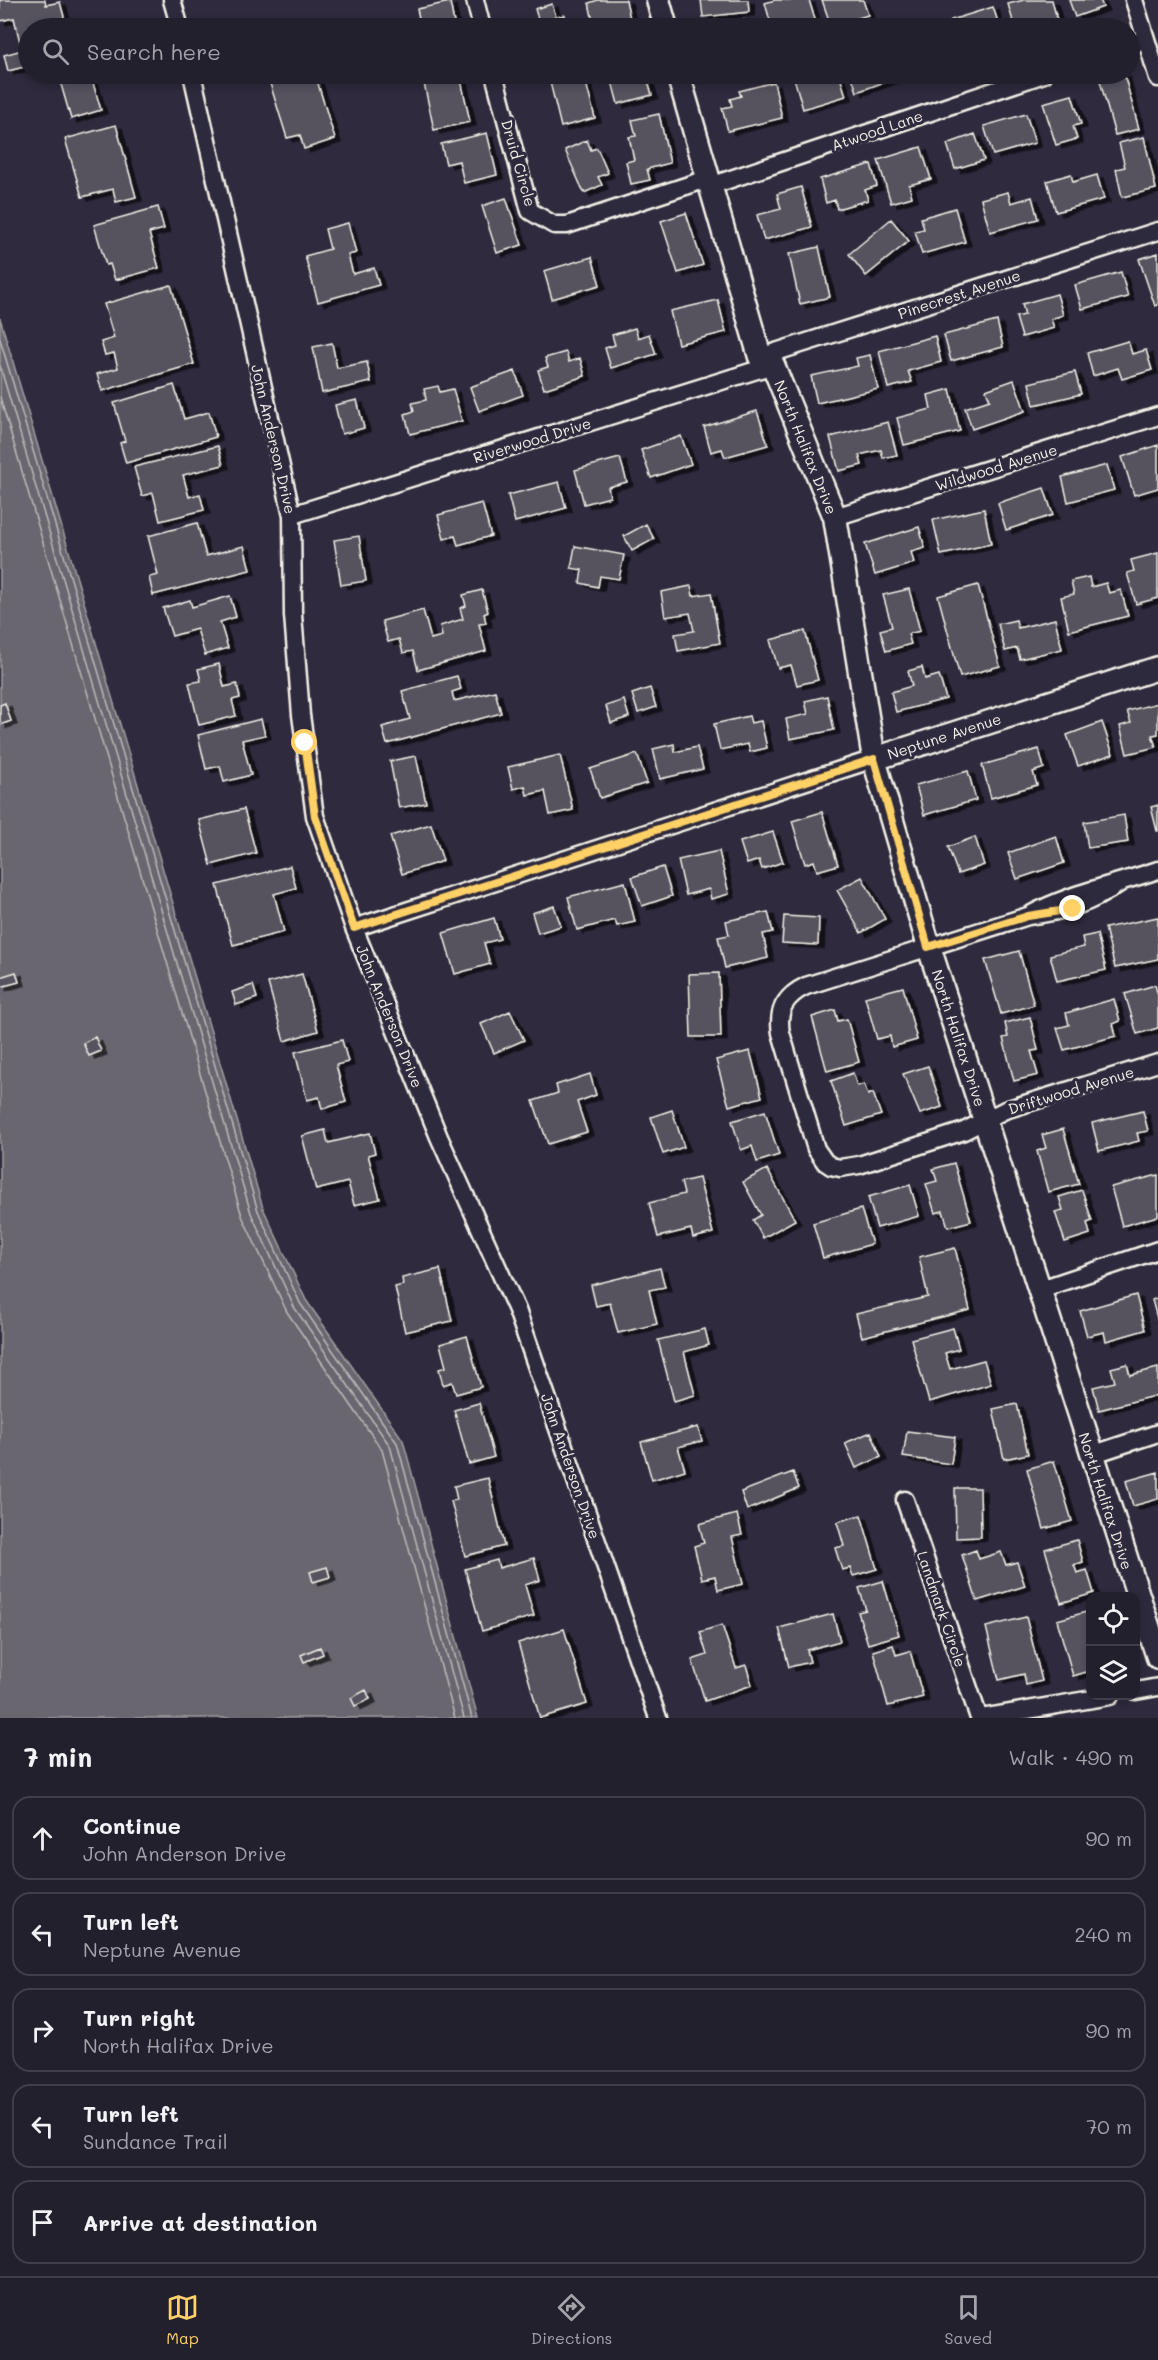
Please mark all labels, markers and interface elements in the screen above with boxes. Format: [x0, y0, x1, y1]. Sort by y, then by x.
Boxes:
search box [18, 18, 1140, 84]
icon: search [39, 35, 72, 68]
text: Search here [87, 37, 221, 66]
street label: Atwood Lane [829, 105, 925, 155]
street label: Druid Circle [497, 117, 541, 209]
street label: Pinecrest Avenue [895, 265, 1023, 323]
street label: John Anderson Drive [247, 362, 301, 516]
street label: North Halifax Drive [770, 377, 842, 517]
street label: Riverwood Drive [471, 413, 593, 467]
street label: Wildwood Avenue [933, 439, 1059, 495]
street label: Neptune Avenue [884, 708, 1004, 764]
route start [291, 729, 317, 755]
route end [1059, 895, 1085, 921]
street label: John Anderson Drive [352, 941, 428, 1091]
street label: North Halifax Drive [927, 967, 991, 1109]
street label: Driftwood Avenue [1006, 1061, 1136, 1119]
street label: John Anderson Drive [537, 1391, 605, 1541]
street label: North Halifax Drive [1074, 1430, 1138, 1572]
street label: Landmark Circle [913, 1548, 971, 1670]
map controls [1086, 1592, 1140, 1700]
button: locate [1086, 1592, 1140, 1646]
button: layers [1086, 1646, 1140, 1700]
text: 7 min [24, 1740, 92, 1774]
text: Walk · 490 m [1009, 1744, 1134, 1770]
text: Continue [83, 1811, 181, 1840]
icon: ahead [26, 1822, 59, 1855]
text: 90 m [1086, 1825, 1132, 1851]
text: John Anderson Drive [83, 1840, 287, 1866]
text: Turn left [83, 1907, 179, 1936]
icon: left [26, 1918, 59, 1951]
text: 240 m [1074, 1921, 1132, 1947]
text: Neptune Avenue [83, 1936, 241, 1962]
text: Turn right [83, 2003, 195, 2032]
icon: right [26, 2014, 59, 2047]
text: 90 m [1086, 2017, 1132, 2043]
text: North Halifax Drive [83, 2032, 274, 2058]
text: Turn left [83, 2099, 179, 2128]
icon: left [26, 2110, 59, 2143]
text: 70 m [1086, 2113, 1132, 2139]
text: Sundance Trail [83, 2128, 228, 2154]
icon: arrive [26, 2206, 59, 2239]
text: Arrive at destination [83, 2208, 318, 2237]
tab: Map [166, 2291, 199, 2348]
tab: Directions [531, 2291, 612, 2348]
tab: Saved [944, 2291, 992, 2348]

